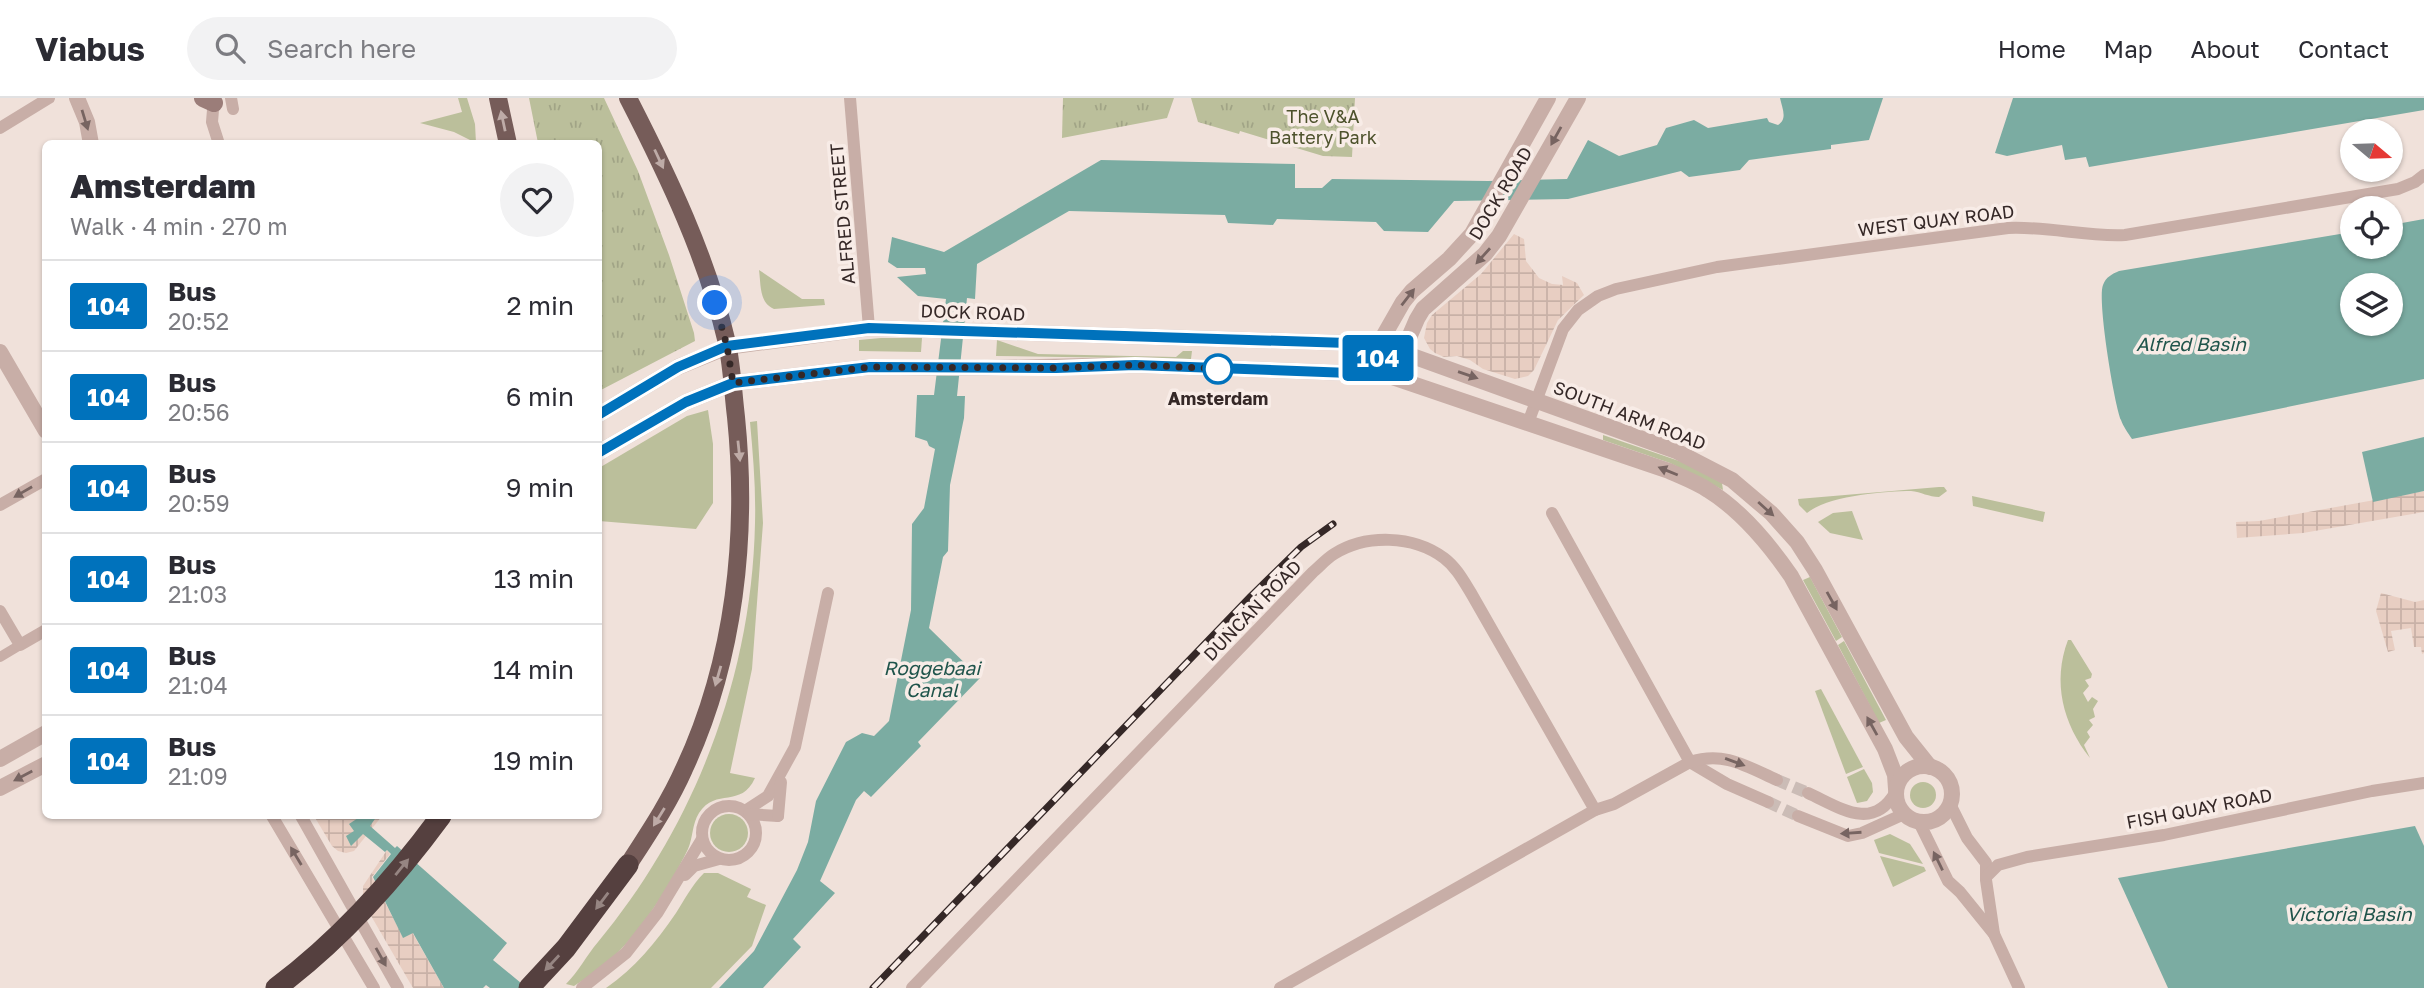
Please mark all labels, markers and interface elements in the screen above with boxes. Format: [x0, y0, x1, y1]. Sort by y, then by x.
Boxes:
search box [187, 17, 677, 80]
text: Viabus [35, 29, 145, 68]
icon: search [211, 29, 249, 67]
text: Search here [267, 33, 416, 64]
text: Home [1998, 34, 2066, 63]
text: Map [2104, 34, 2153, 63]
text: About [2191, 34, 2260, 63]
text: Contact [2298, 34, 2389, 63]
park label: The V&A Battery Park [1269, 105, 1377, 148]
one-way arrow [81, 110, 91, 131]
one-way arrow [498, 110, 509, 132]
north arrow [2340, 119, 2403, 182]
map controls [2340, 119, 2403, 336]
one-way arrow [1550, 126, 1562, 146]
street label: DOCK ROAD [1464, 142, 1536, 244]
street label: ALFRED STREET [825, 143, 859, 285]
one-way arrow [653, 149, 665, 169]
button: heart [500, 163, 574, 237]
text: Amsterdam [70, 166, 256, 205]
button: locate [2340, 196, 2403, 259]
street label: WEST QUAY ROAD [1857, 199, 2015, 241]
text: Walk · 4 min · 270 m [70, 212, 288, 240]
one-way arrow [1475, 247, 1491, 265]
button: layers [2340, 273, 2403, 336]
text: Bus [168, 276, 216, 307]
your location [697, 285, 732, 320]
one-way arrow [1401, 288, 1416, 306]
text: 2 min [506, 290, 574, 321]
text: 104 [87, 291, 130, 320]
street label: DOCK ROAD [920, 299, 1026, 325]
text: 20:52 [168, 307, 229, 335]
water label: Alfred Basin [2136, 332, 2247, 355]
line badge: 104 [1338, 335, 1418, 381]
text: 104 [1357, 343, 1399, 372]
marker: Amsterdam [1203, 354, 1233, 384]
text: Bus [168, 367, 216, 398]
one-way arrow [1457, 370, 1478, 381]
street label: SOUTH ARM ROAD [1551, 376, 1709, 454]
text: 6 min [506, 381, 574, 412]
text: 104 [87, 382, 130, 411]
place label: Amsterdam [1168, 387, 1268, 409]
text: 20:56 [168, 398, 230, 426]
one-way arrow [734, 440, 745, 462]
text: Bus [168, 458, 216, 489]
one-way arrow [1657, 466, 1678, 477]
text: 9 min [506, 472, 574, 503]
text: 104 [87, 473, 130, 502]
one-way arrow [13, 486, 32, 498]
text: 20:59 [168, 489, 230, 517]
one-way arrow [1757, 501, 1775, 517]
text: Bus [168, 549, 216, 580]
street label: DUNCAN ROAD [1198, 555, 1306, 665]
text: 13 min [494, 563, 574, 594]
text: 104 [87, 564, 130, 593]
text: 21:03 [168, 580, 227, 608]
one-way arrow [1826, 591, 1838, 611]
text: Bus [168, 640, 216, 671]
text: 14 min [493, 654, 574, 685]
text: 104 [87, 655, 130, 684]
water label: Roggebaai Canal [884, 656, 982, 701]
one-way arrow [712, 666, 722, 687]
text: 21:04 [168, 671, 228, 699]
one-way arrow [1866, 716, 1878, 735]
text: Bus [168, 731, 216, 762]
text: 19 min [493, 745, 574, 776]
text: 104 [87, 746, 130, 775]
one-way arrow [1724, 757, 1745, 768]
text: 21:09 [168, 762, 228, 790]
one-way arrow [12, 769, 32, 781]
street label: FISH QUAY ROAD [2124, 783, 2274, 833]
one-way arrow [652, 807, 665, 827]
one-way arrow [1840, 828, 1862, 839]
one-way arrow [290, 846, 302, 865]
one-way arrow [1933, 851, 1944, 871]
one-way arrow [394, 859, 409, 877]
one-way arrow [595, 892, 609, 910]
water label: Victoria Basin [2286, 902, 2413, 925]
one-way arrow [375, 948, 387, 967]
one-way arrow [545, 954, 561, 971]

